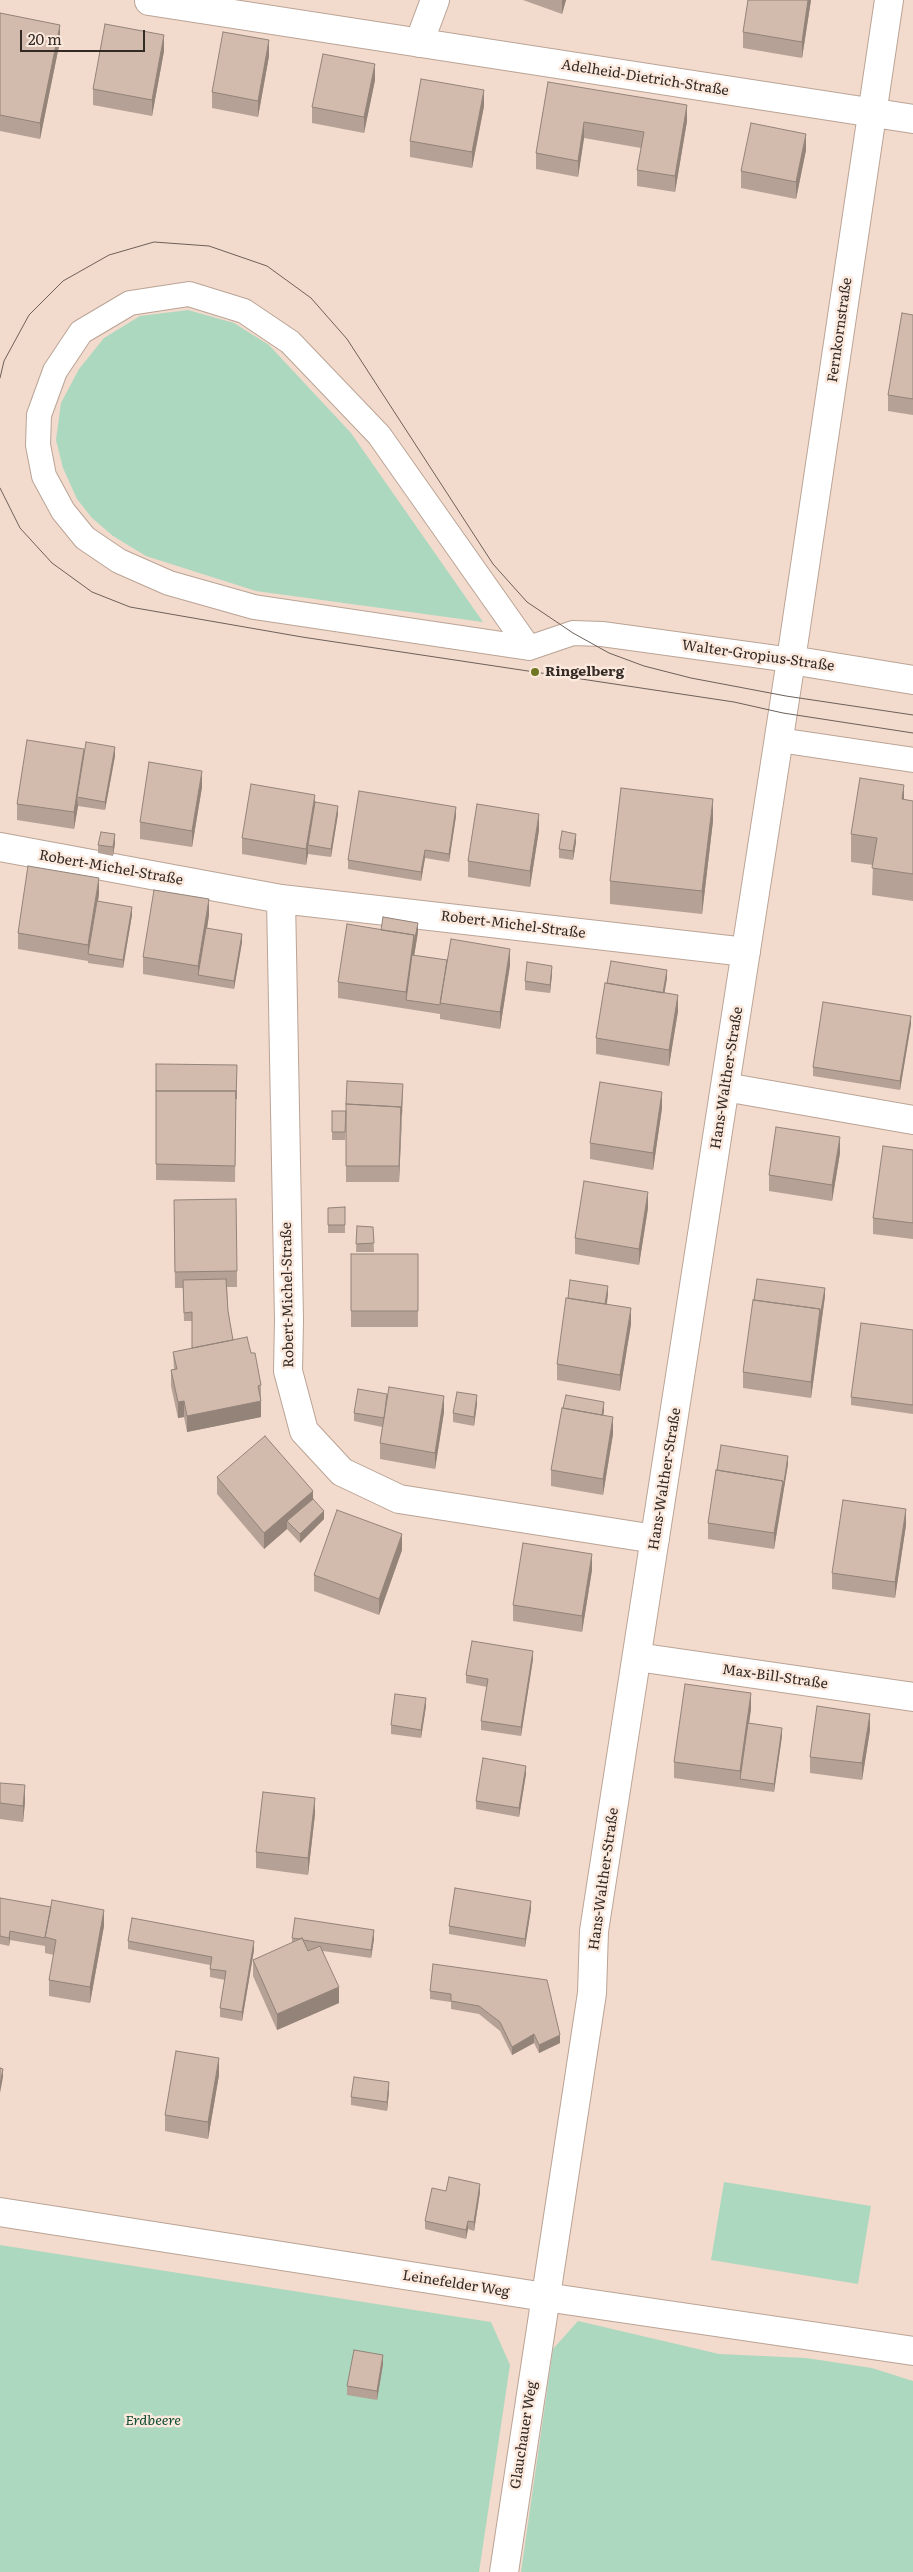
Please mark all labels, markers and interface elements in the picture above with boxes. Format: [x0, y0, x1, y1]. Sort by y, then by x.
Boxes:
scale bar [22, 20, 148, 52]
text: 20 m [28, 27, 62, 50]
street label: Adelheid-Dietrich-Straße [560, 56, 730, 100]
street label: Fernkornstraße [824, 276, 856, 384]
street label: Walter-Gropius-Straße [681, 637, 835, 675]
place label: Ringelberg [545, 664, 624, 680]
marker: Ringelberg [529, 666, 541, 678]
street label: Robert-Michel-Straße [38, 847, 184, 889]
street label: Robert-Michel-Straße [440, 908, 586, 942]
street label: Hans-Walther-Straße [707, 1006, 747, 1150]
street label: Robert-Michel-Straße [278, 1222, 298, 1368]
street label: Hans-Walther-Straße [645, 1407, 685, 1551]
street label: Max-Bill-Straße [721, 1661, 829, 1693]
street label: Hans-Walther-Straße [586, 1807, 622, 1951]
street label: Leinefelder Weg [401, 2267, 511, 2301]
street label: Glauchauer Weg [507, 2380, 541, 2490]
park label: Erdbeere [125, 2413, 181, 2429]

